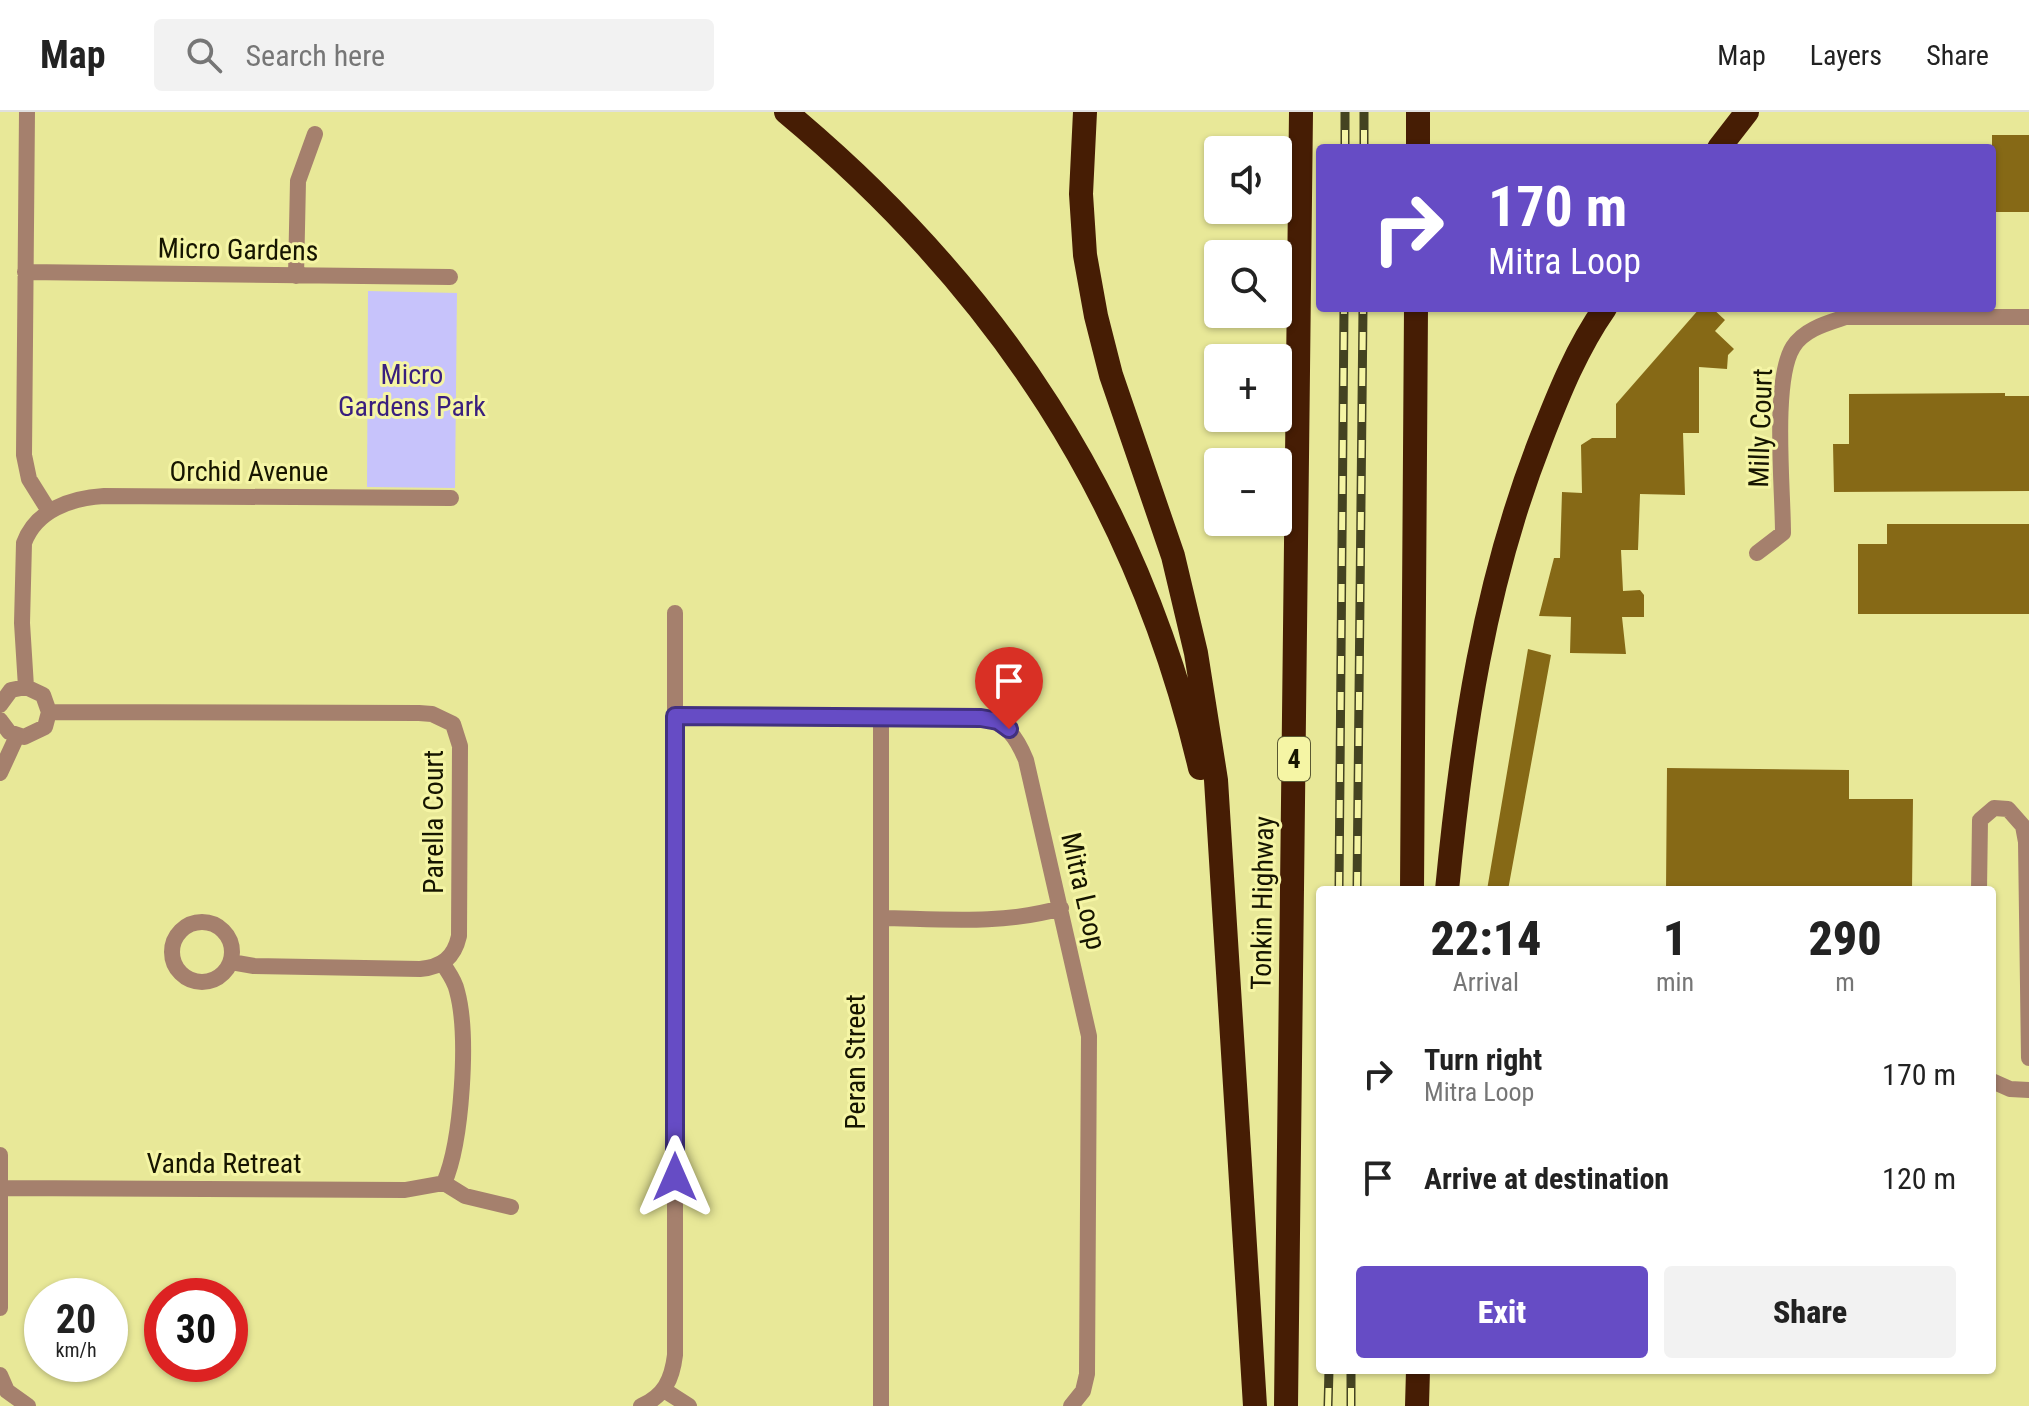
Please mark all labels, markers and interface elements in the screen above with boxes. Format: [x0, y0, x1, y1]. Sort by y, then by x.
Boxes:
search box [154, 19, 714, 91]
text: Map [40, 33, 106, 77]
icon: search [182, 33, 226, 77]
text: Search here [246, 38, 385, 73]
text: Map [1717, 39, 1766, 72]
text: Layers [1810, 39, 1882, 72]
text: Share [1926, 39, 1989, 72]
map controls [1204, 136, 1292, 536]
button: sound [1204, 136, 1292, 224]
text: 170 m [1488, 174, 1627, 240]
icon: right [1356, 176, 1460, 280]
street label: Micro Gardens [157, 232, 319, 267]
button: search [1204, 240, 1292, 328]
text: Mitra Loop [1488, 241, 1641, 283]
button: + [1204, 344, 1292, 432]
park label: Micro Gardens Park [338, 358, 486, 423]
street label: Milly Court [1742, 368, 1779, 488]
button: − [1204, 448, 1292, 536]
street label: Orchid Avenue [170, 455, 328, 488]
pin [975, 647, 1043, 729]
icon: arrive [987, 659, 1031, 703]
road number: 4 [1278, 737, 1310, 781]
street label: Parella Court [417, 750, 450, 894]
street label: Tonkin Highway [1244, 815, 1281, 990]
street label: Mitra Loop [1054, 829, 1113, 953]
text: 22:14 [1430, 910, 1542, 967]
text: 1 [1663, 910, 1687, 967]
text: 290 [1808, 910, 1882, 967]
text: Arrival [1453, 967, 1519, 997]
text: min [1656, 967, 1694, 997]
text: m [1835, 967, 1855, 997]
street label: Peran Street [839, 994, 872, 1130]
text: Turn right [1424, 1042, 1542, 1077]
icon: right [1356, 1052, 1400, 1096]
text: 170 m [1882, 1057, 1956, 1092]
text: Mitra Loop [1424, 1077, 1534, 1107]
position arrow [633, 1135, 717, 1219]
street label: Vanda Retreat [146, 1147, 302, 1180]
icon: arrive [1356, 1156, 1400, 1200]
text: Arrive at destination [1424, 1161, 1669, 1196]
text: 120 m [1882, 1161, 1956, 1196]
button: Exit [1356, 1266, 1648, 1358]
button: Share [1664, 1266, 1956, 1358]
speed limit sign: 30 [144, 1278, 248, 1382]
text: 20 [56, 1296, 96, 1343]
text: km/h [55, 1338, 97, 1362]

